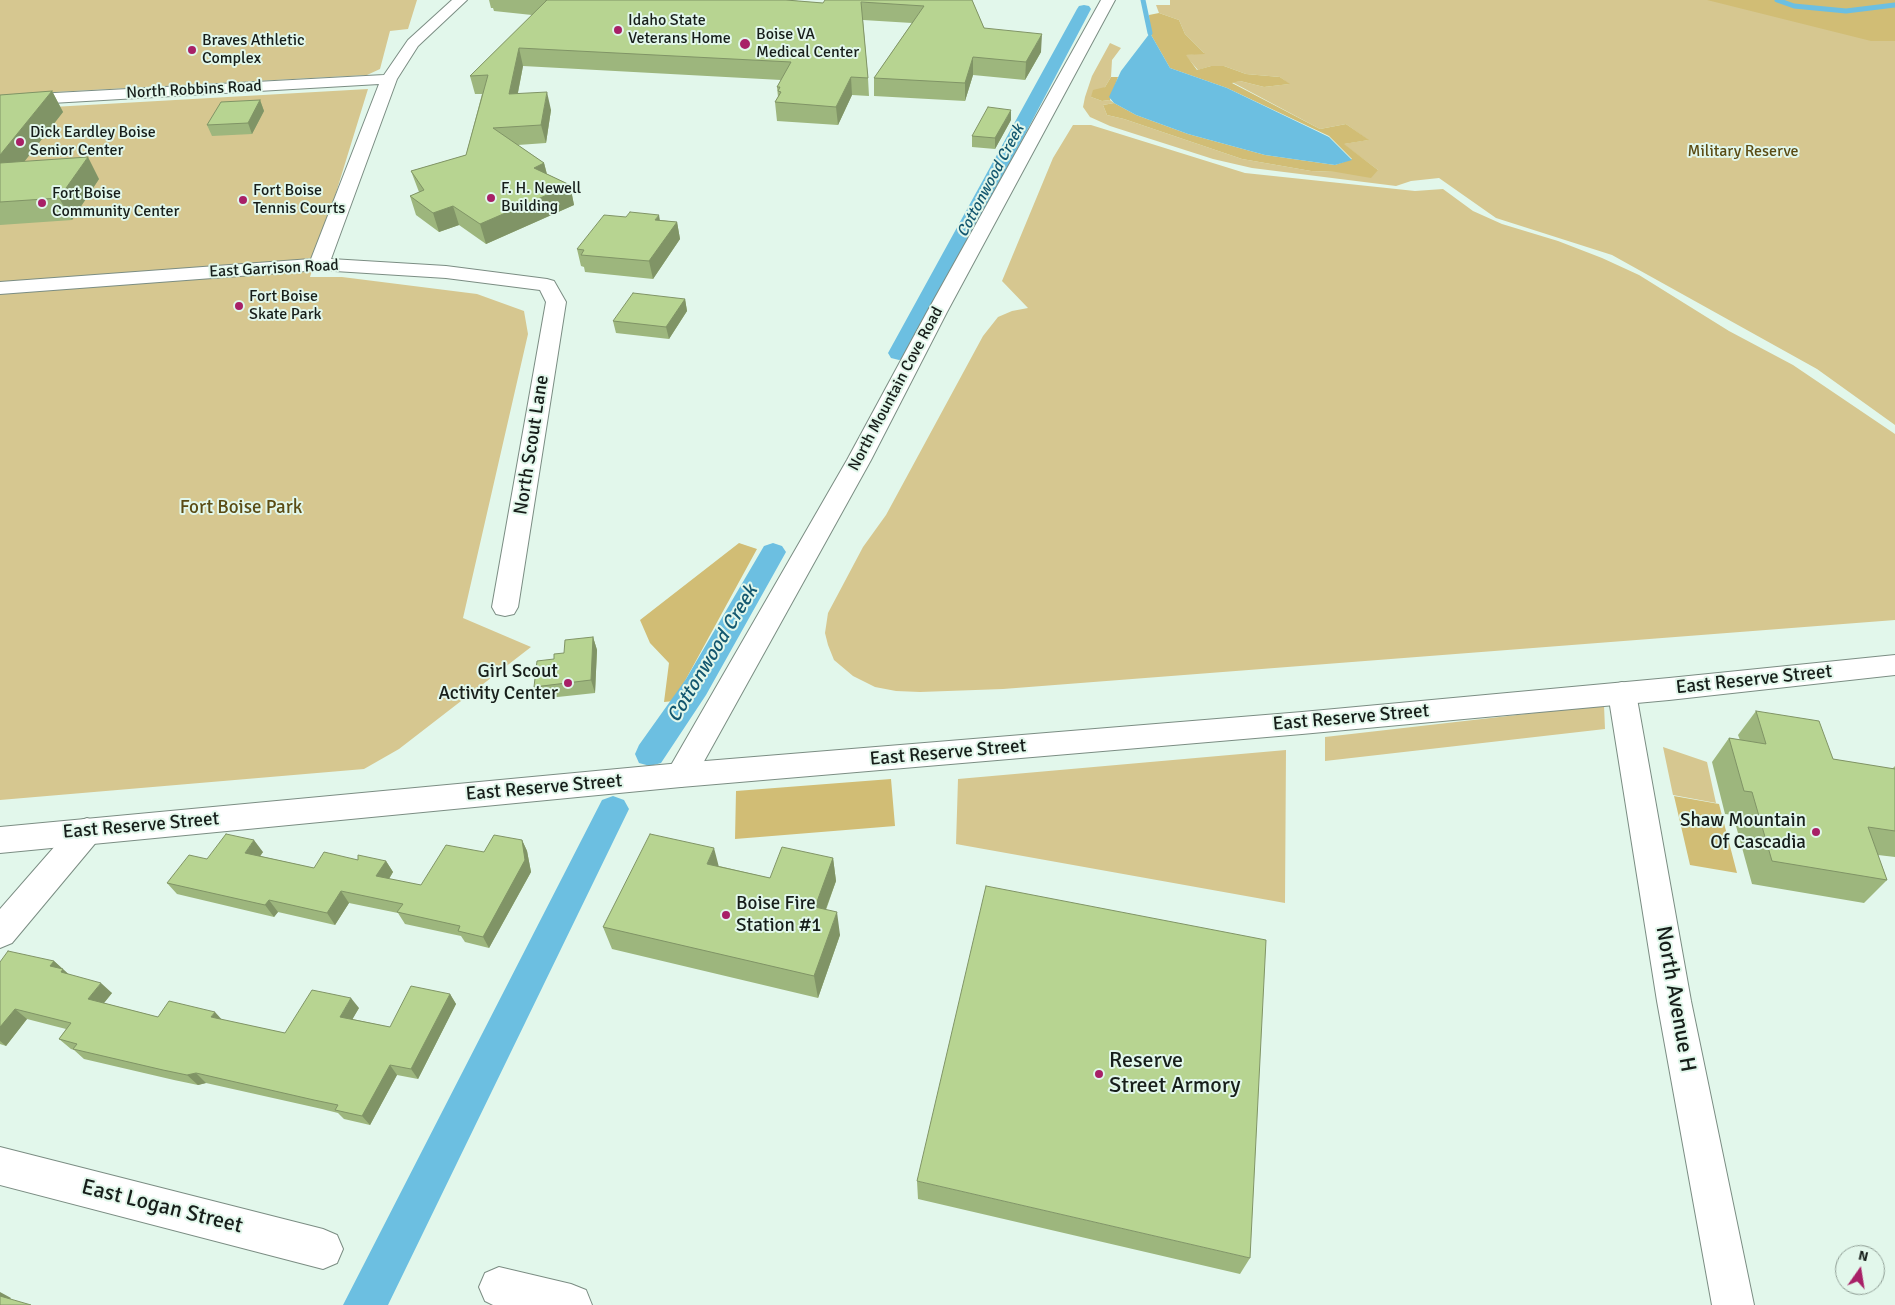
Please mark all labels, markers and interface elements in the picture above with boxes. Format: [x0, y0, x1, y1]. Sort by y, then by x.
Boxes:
place label: Idaho State Veterans Home [628, 11, 731, 49]
marker: Idaho State Veterans Home [612, 24, 624, 36]
place label: Boise VA Medical Center [756, 25, 859, 63]
place label: Braves Athletic Complex [202, 31, 305, 69]
marker: Boise VA Medical Center [738, 37, 752, 51]
marker: Braves Athletic Complex [186, 44, 198, 56]
street label: North Robbins Road [126, 77, 262, 103]
water label: Cottonwood Creek [953, 121, 1029, 241]
place label: Dick Eardley Boise Senior Center [30, 123, 156, 161]
marker: Dick Eardley Boise Senior Center [14, 136, 26, 148]
park label: Military Reserve [1688, 142, 1798, 162]
place label: F. H. Newell Building [501, 179, 581, 217]
place label: Fort Boise Tennis Courts [253, 181, 345, 219]
place label: Fort Boise Community Center [52, 184, 179, 222]
marker: F. H. Newell Building [485, 192, 497, 204]
marker: Fort Boise Tennis Courts [237, 194, 249, 206]
marker: Fort Boise Community Center [36, 197, 48, 209]
street label: East Garrison Road [209, 256, 339, 282]
place label: Fort Boise Skate Park [249, 287, 322, 325]
marker: Fort Boise Skate Park [233, 300, 245, 312]
street label: North Mountain Cove Road [845, 304, 947, 474]
street label: North Scout Lane [510, 374, 554, 516]
park label: Fort Boise Park [180, 497, 302, 519]
water label: Cottonwood Creek [663, 581, 763, 727]
street label: East Reserve Street [1675, 660, 1833, 700]
place label: Girl Scout Activity Center [438, 661, 558, 705]
marker: Girl Scout Activity Center [562, 677, 574, 689]
street label: East Reserve Street [1272, 700, 1430, 736]
street label: East Reserve Street [869, 735, 1027, 771]
street label: East Reserve Street [465, 770, 623, 806]
street label: East Reserve Street [62, 808, 220, 844]
place label: Shaw Mountain Of Cascadia [1680, 810, 1806, 854]
marker: Shaw Mountain Of Cascadia [1810, 826, 1822, 838]
place label: Boise Fire Station #1 [736, 893, 822, 937]
marker: Boise Fire Station #1 [720, 909, 732, 921]
street label: North Avenue H [1649, 924, 1701, 1074]
place label: Reserve Street Armory [1109, 1048, 1241, 1100]
marker: Reserve Street Armory [1093, 1068, 1105, 1080]
street label: East Logan Street [79, 1174, 245, 1240]
north arrow [1835, 1245, 1885, 1295]
text: N [1857, 1246, 1870, 1265]

